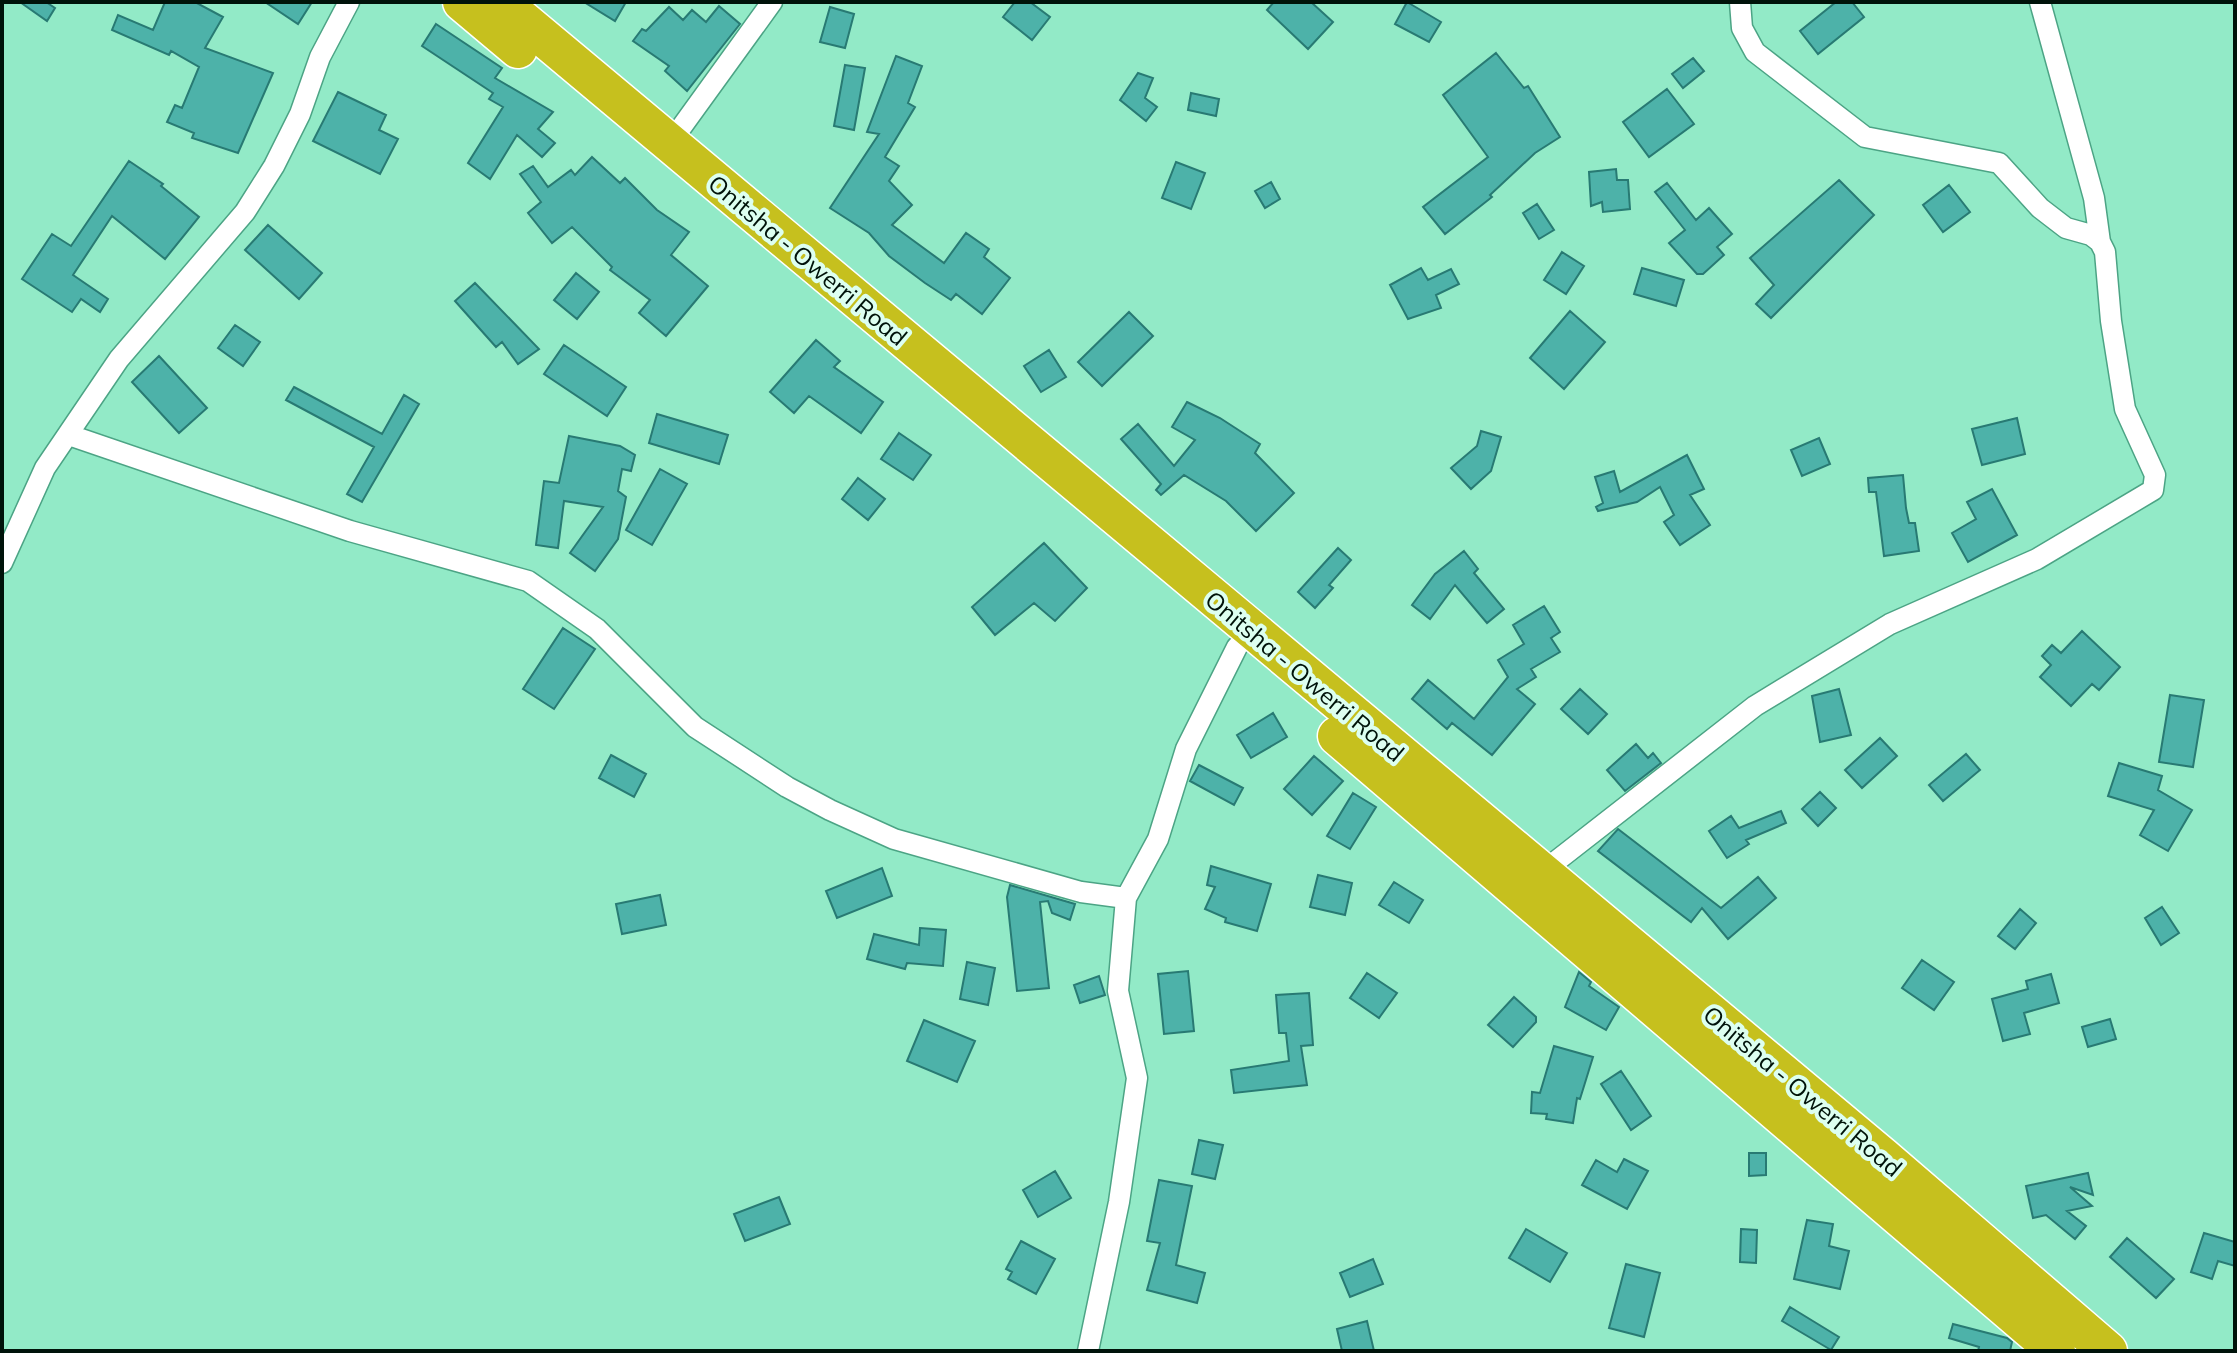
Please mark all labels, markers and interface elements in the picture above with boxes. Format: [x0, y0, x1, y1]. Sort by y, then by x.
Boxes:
street label: Onitsha - Owerri Road [702, 168, 914, 352]
street label: Onitsha - Owerri Road [1199, 584, 1411, 768]
street label: Onitsha - Owerri Road [1697, 999, 1909, 1183]

